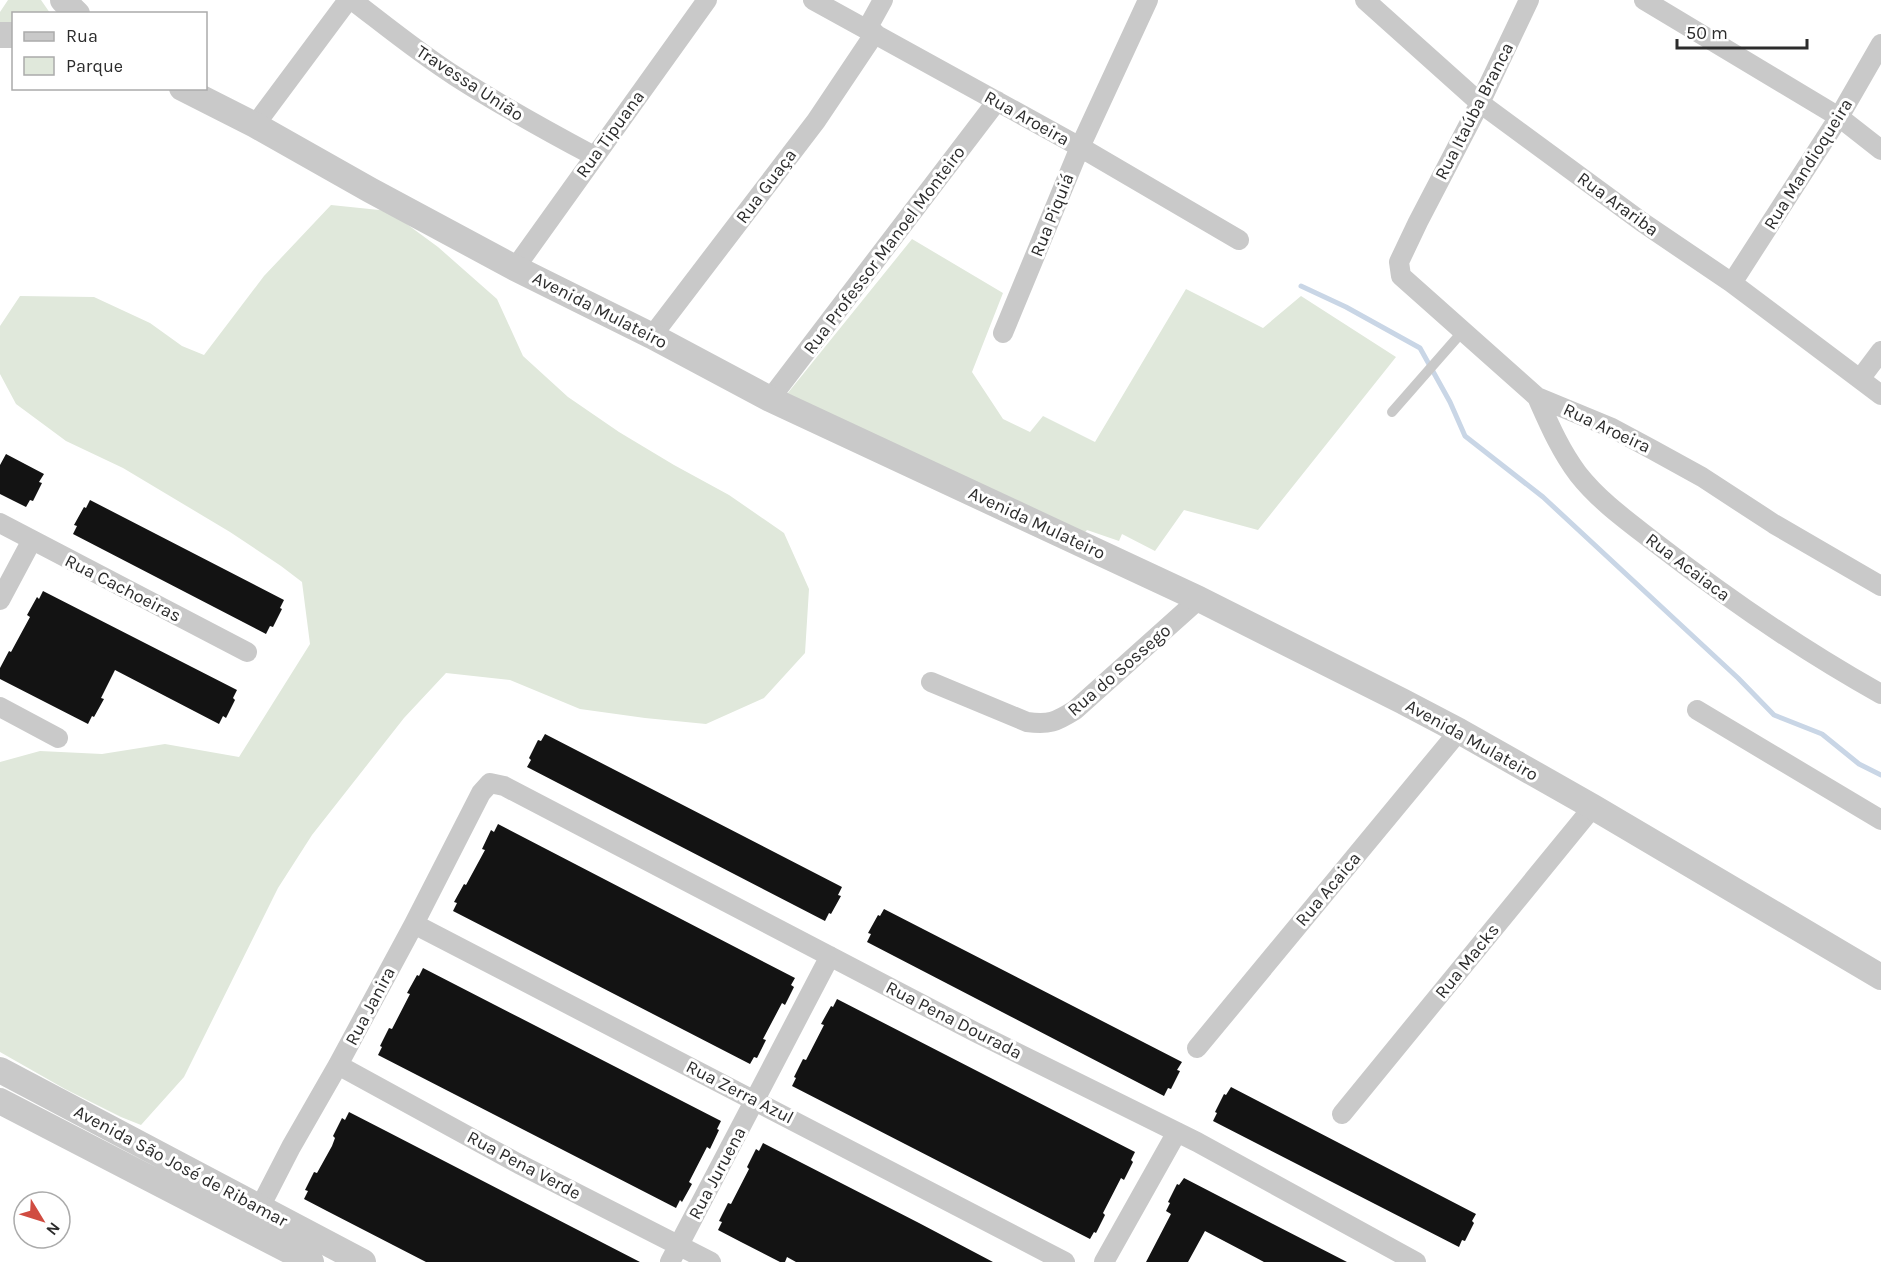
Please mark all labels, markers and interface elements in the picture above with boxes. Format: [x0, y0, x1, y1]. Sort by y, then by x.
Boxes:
legend [12, 12, 207, 90]
scale bar [1677, 12, 1808, 50]
text: 50 m [1686, 22, 1728, 44]
text: Rua [66, 25, 98, 47]
street label: Rua Itaúba Branca [1430, 39, 1518, 183]
street label: Travessa União [412, 40, 528, 126]
text: Parque [66, 55, 123, 77]
street label: Rua Tipuana [571, 86, 649, 182]
street label: Rua Aroeira [981, 86, 1073, 150]
street label: Rua Mandioqueira [1759, 94, 1857, 234]
street label: Rua Professor Manoel Monteiro [798, 141, 970, 359]
street label: Rua Guaça [731, 144, 801, 228]
street label: Rua Arariba [1573, 167, 1663, 241]
street label: Rua Piquiá [1025, 170, 1079, 260]
street label: Avenida Mulateiro [529, 267, 671, 353]
street label: Rua Aroeira [1560, 398, 1654, 458]
street label: Avenida Mulateiro [965, 482, 1109, 564]
street label: Rua Acaiaca [1641, 528, 1735, 606]
street label: Rua Cachoeiras [61, 549, 185, 627]
street label: Rua do Sossego [1063, 619, 1175, 721]
street label: Avenida Mulateiro [1402, 694, 1542, 786]
street label: Rua Acaica [1291, 847, 1365, 931]
street label: Rua Macks [1430, 919, 1504, 1003]
street label: Rua Janira [340, 963, 400, 1049]
street label: Rua Pena Dourada [882, 976, 1026, 1064]
street label: Rua Zerra Azul [682, 1055, 798, 1129]
street label: Avenida São José de Ribamar [70, 1100, 292, 1232]
street label: Rua Juruena [683, 1123, 751, 1223]
street label: Rua Pena Verde [463, 1126, 585, 1204]
north arrow [12, 1190, 72, 1250]
text: N [42, 1219, 64, 1239]

